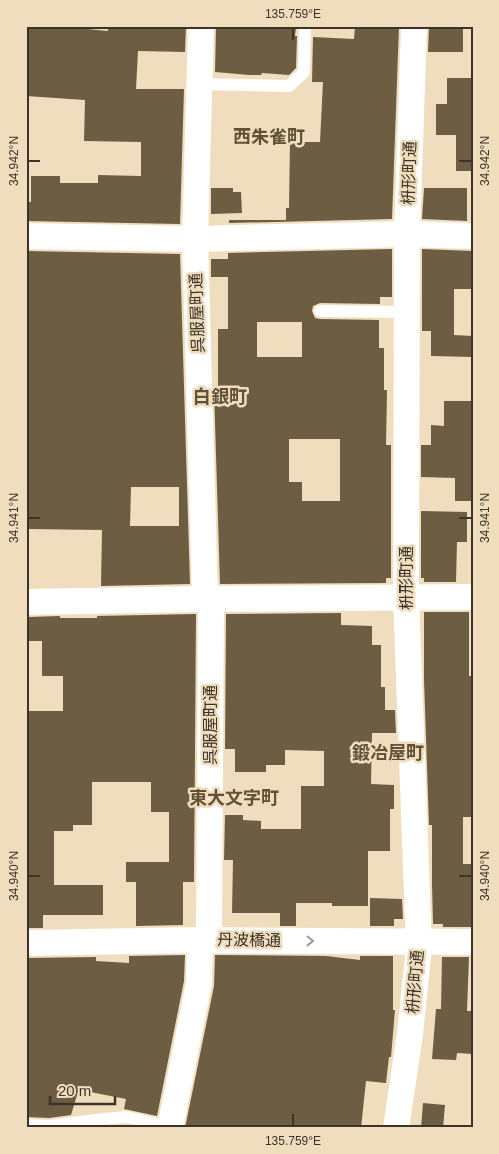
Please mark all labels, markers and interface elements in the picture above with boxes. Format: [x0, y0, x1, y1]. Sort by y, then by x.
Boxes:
text: 135.759°E [265, 7, 321, 21]
district label: 西朱雀町 [233, 127, 305, 147]
text: 34.942°N [7, 136, 21, 186]
text: 34.942°N [478, 136, 492, 186]
street label: 枡形町通 [399, 141, 419, 205]
street label: 呉服屋町通 [187, 273, 207, 353]
district label: 白銀町 [193, 387, 247, 407]
text: 34.941°N [7, 493, 21, 543]
text: 34.941°N [478, 493, 492, 543]
street label: 枡形町通 [398, 546, 415, 610]
street label: 呉服屋町通 [202, 685, 219, 765]
district label: 鍛冶屋町 [352, 743, 424, 763]
district label: 東大文字町 [189, 788, 279, 808]
text: 34.940°N [7, 851, 21, 901]
text: 34.940°N [478, 851, 492, 901]
street label: 丹波橋通 [217, 931, 281, 949]
one-way arrow [306, 936, 314, 946]
street label: 枡形町通 [404, 949, 426, 1015]
scale bar [50, 1074, 115, 1106]
text: 20 m [58, 1082, 91, 1099]
text: 135.759°E [265, 1134, 321, 1148]

